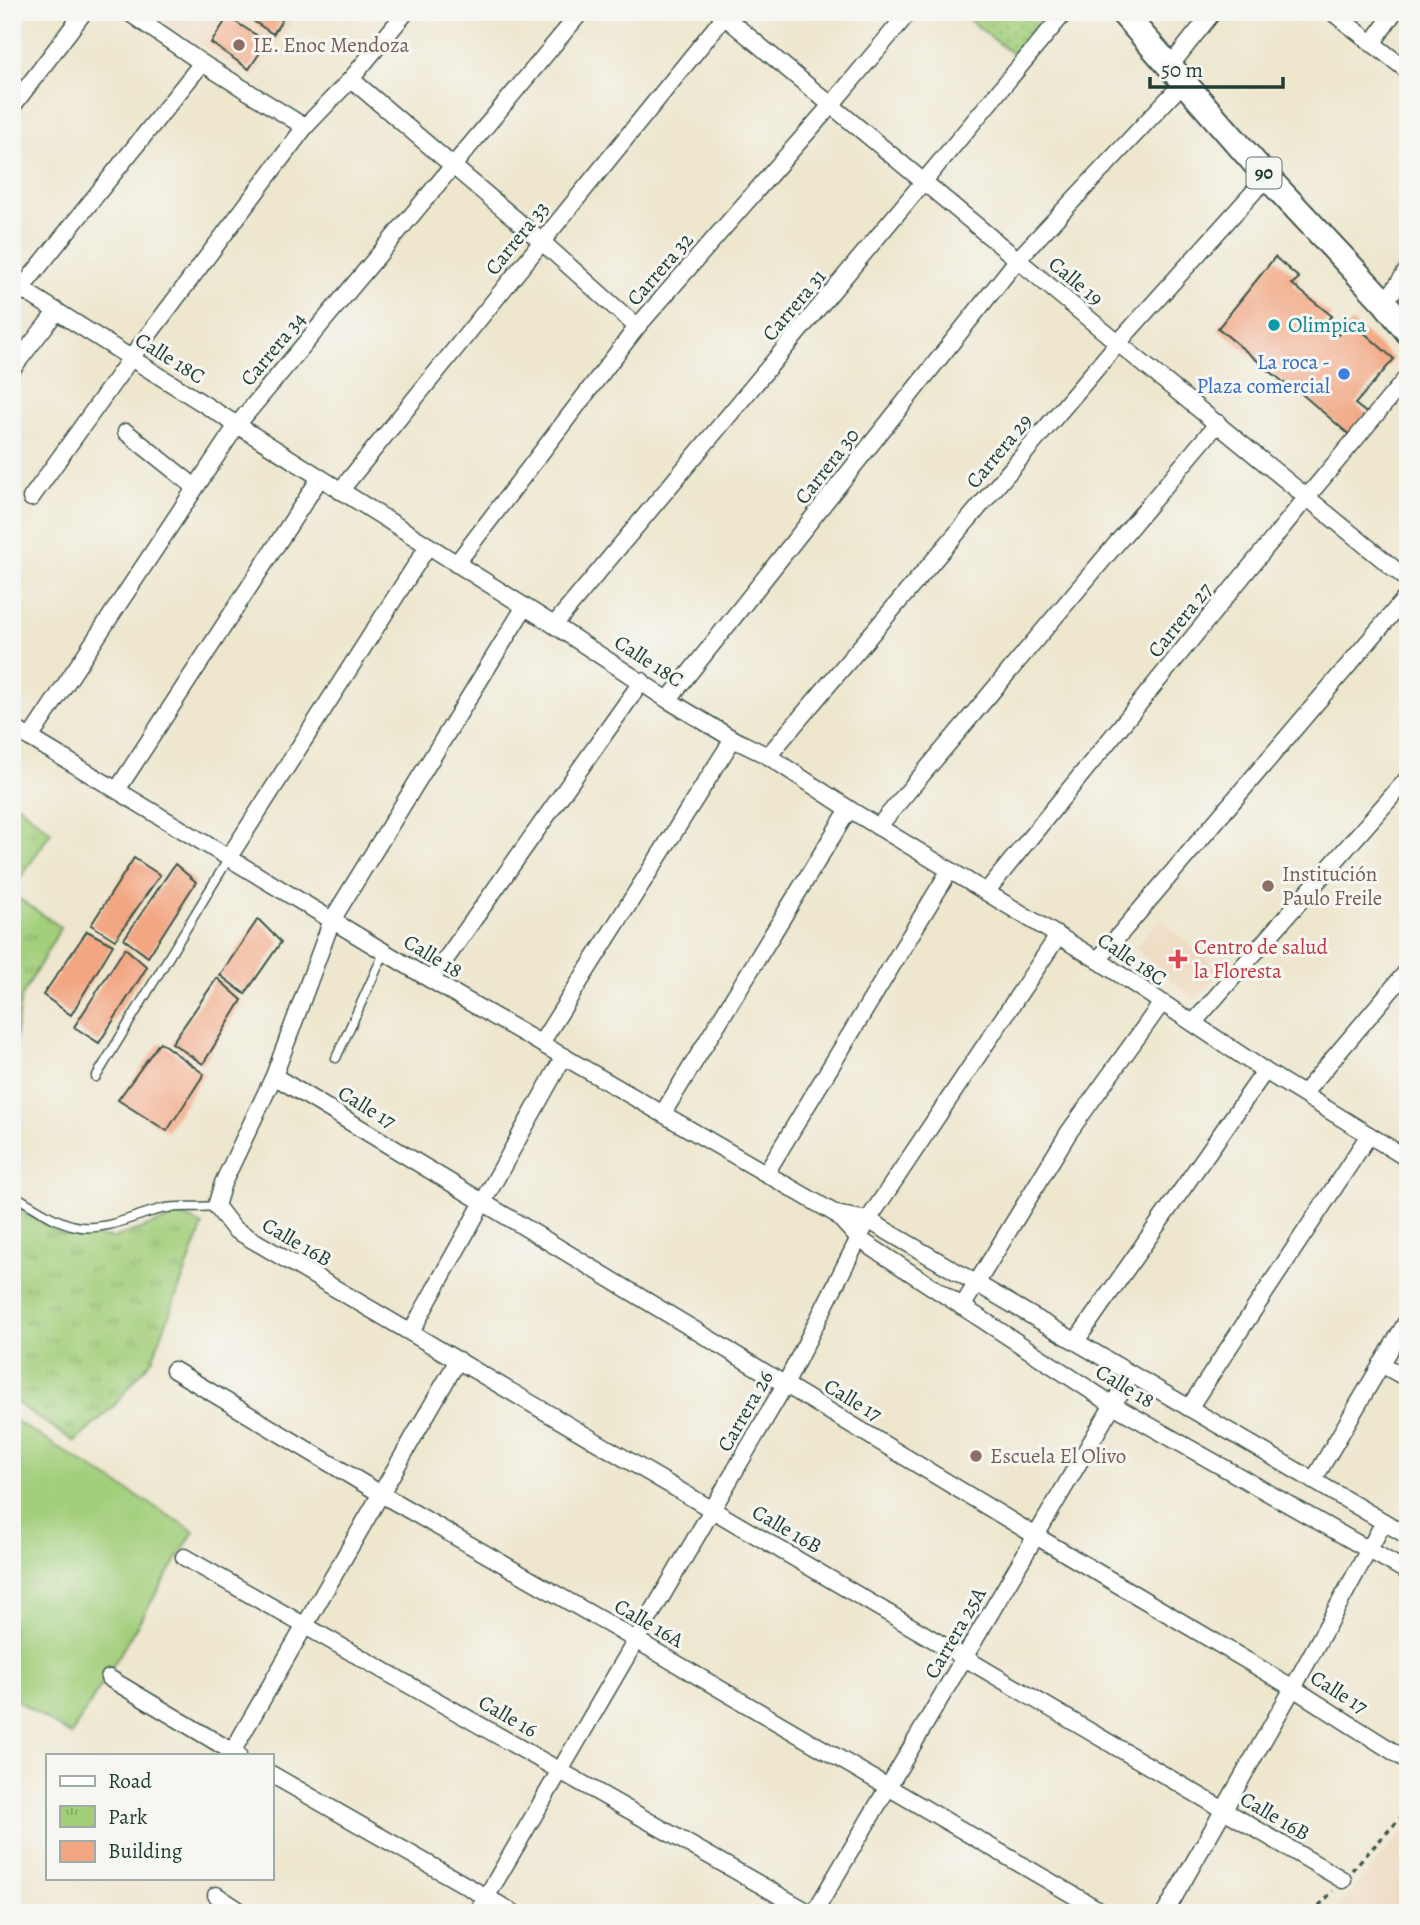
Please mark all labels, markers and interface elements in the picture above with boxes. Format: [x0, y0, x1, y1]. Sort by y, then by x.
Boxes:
place label: IE. Enoc Mendoza [253, 31, 410, 59]
marker: IE. Enoc Mendoza [231, 37, 247, 53]
scale bar [1150, 46, 1284, 90]
text: 50 m [1161, 56, 1203, 84]
road number: 90 [1246, 158, 1282, 188]
street label: Carrera 33 [479, 195, 555, 281]
street label: Carrera 32 [620, 226, 700, 312]
street label: Calle 19 [1043, 250, 1109, 312]
street label: Carrera 31 [756, 263, 832, 347]
street label: Carrera 34 [234, 306, 312, 392]
place label: Olimpica [1288, 311, 1367, 339]
marker: Olimpica [1266, 317, 1282, 333]
street label: Calle 18C [130, 326, 210, 390]
place label: La roca - Plaza comercial [1196, 348, 1330, 400]
marker: La roca - Plaza comercial [1336, 366, 1352, 382]
street label: Carrera 29 [960, 408, 1038, 494]
street label: Carrera 30 [788, 422, 866, 510]
street label: Carrera 27 [1141, 577, 1219, 663]
street label: Calle 18C [609, 628, 689, 694]
place label: Institución Paulo Freile [1282, 860, 1382, 912]
marker: Institución Paulo Freile [1260, 878, 1276, 894]
street label: Calle 18C [1092, 926, 1172, 992]
street label: Calle 18 [398, 927, 468, 985]
place label: Centro de salud la Floresta [1194, 933, 1329, 985]
marker: Centro de salud la Floresta [1168, 949, 1188, 969]
street label: Calle 17 [333, 1079, 401, 1135]
street label: Calle 16B [257, 1211, 337, 1273]
street label: Calle 18 [1090, 1357, 1160, 1415]
street label: Carrera 26 [710, 1365, 780, 1457]
street label: Calle 17 [819, 1372, 887, 1428]
place label: Escuela El Olivo [990, 1442, 1126, 1470]
marker: Escuela El Olivo [968, 1448, 984, 1464]
street label: Calle 16B [747, 1498, 827, 1560]
street label: Carrera 25A [918, 1582, 993, 1684]
street label: Calle 16A [609, 1592, 689, 1654]
street label: Calle 17 [1305, 1664, 1373, 1721]
street label: Calle 16 [473, 1688, 543, 1744]
legend [46, 1754, 273, 1880]
text: Road [108, 1767, 152, 1795]
street label: Calle 16B [1235, 1785, 1315, 1847]
text: Park [108, 1803, 148, 1831]
text: Building [108, 1837, 183, 1865]

